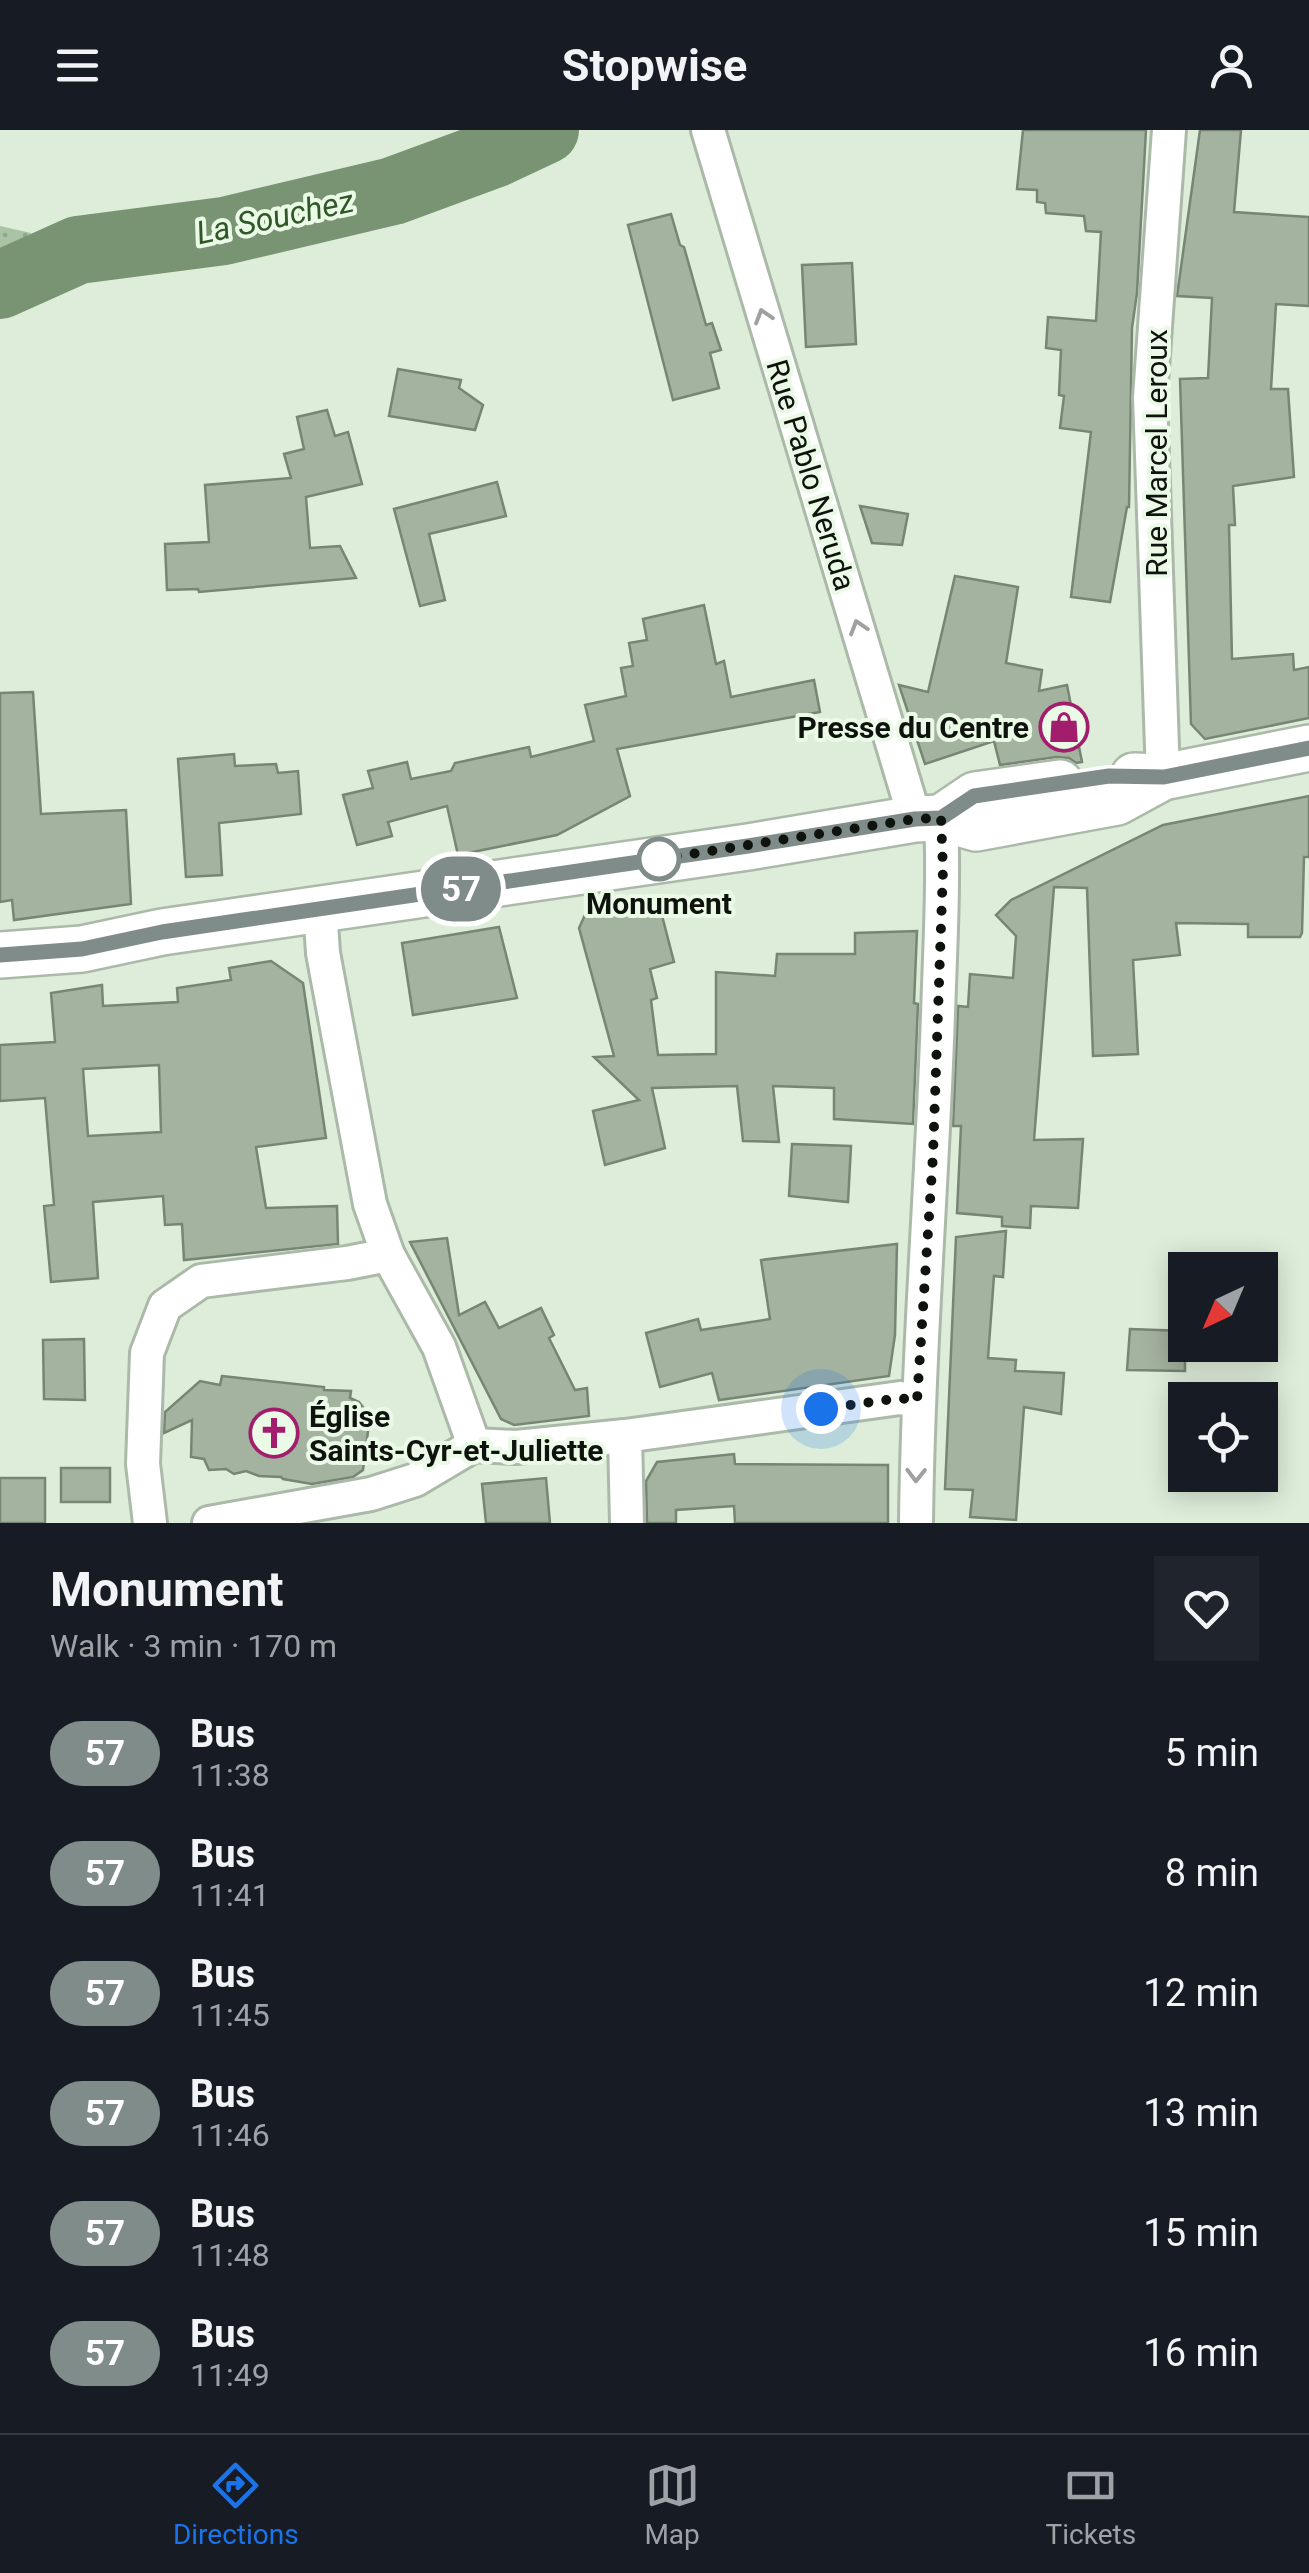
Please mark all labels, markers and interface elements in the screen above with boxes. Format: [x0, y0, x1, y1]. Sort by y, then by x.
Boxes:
icon: menu [50, 38, 105, 93]
icon: person [1204, 38, 1259, 93]
text: Stopwise [562, 39, 747, 92]
water label: La Souchez [193, 182, 358, 252]
one-way arrow [754, 308, 775, 325]
street label: Rue Marcel Leroux [1139, 329, 1174, 577]
street label: Rue Pablo Neruda [759, 355, 863, 595]
one-way arrow [849, 619, 869, 636]
shop icon: Presse du Centre [1038, 701, 1090, 753]
place label: Presse du Centre [797, 710, 1029, 745]
marker: Monument [638, 838, 680, 880]
line badge: 57 [416, 856, 506, 922]
text: 57 [441, 869, 481, 910]
place label: Monument [586, 886, 732, 921]
north arrow [1168, 1252, 1278, 1362]
map controls [1168, 1252, 1278, 1492]
button: locate [1168, 1382, 1278, 1492]
your location [796, 1384, 846, 1434]
place label: Église Saints-Cyr-et-Juliette [309, 1399, 604, 1468]
church icon: Église Saints-Cyr-et-Juliette [248, 1407, 300, 1459]
one-way arrow [905, 1468, 927, 1483]
button: heart [1154, 1556, 1259, 1661]
text: Monument [50, 1561, 284, 1618]
text: Walk · 3 min · 170 m [50, 1627, 337, 1665]
text: Bus [190, 1712, 255, 1756]
text: 5 min [1165, 1731, 1259, 1775]
text: 57 [85, 1733, 125, 1774]
text: 11:38 [190, 1756, 270, 1794]
text: Bus [190, 1832, 255, 1876]
text: 8 min [1165, 1851, 1259, 1895]
text: 57 [85, 1853, 125, 1894]
text: 11:41 [190, 1876, 270, 1914]
text: Bus [190, 1952, 255, 1996]
text: 12 min [1143, 1971, 1259, 2015]
text: 57 [85, 1973, 125, 2014]
text: 11:45 [190, 1996, 270, 2034]
text: Bus [190, 2072, 255, 2116]
text: 13 min [1143, 2091, 1259, 2135]
text: 57 [85, 2093, 125, 2134]
text: 11:46 [190, 2116, 270, 2154]
text: Bus [190, 2192, 255, 2236]
text: 15 min [1143, 2211, 1259, 2255]
text: 57 [85, 2213, 125, 2254]
text: 11:48 [190, 2236, 270, 2274]
text: Bus [190, 2312, 255, 2356]
text: 16 min [1143, 2331, 1259, 2375]
text: 57 [85, 2333, 125, 2374]
text: 11:49 [190, 2356, 270, 2394]
tab: Directions [173, 2458, 299, 2551]
tab: Map [644, 2458, 700, 2551]
tab: Tickets [1046, 2458, 1136, 2551]

